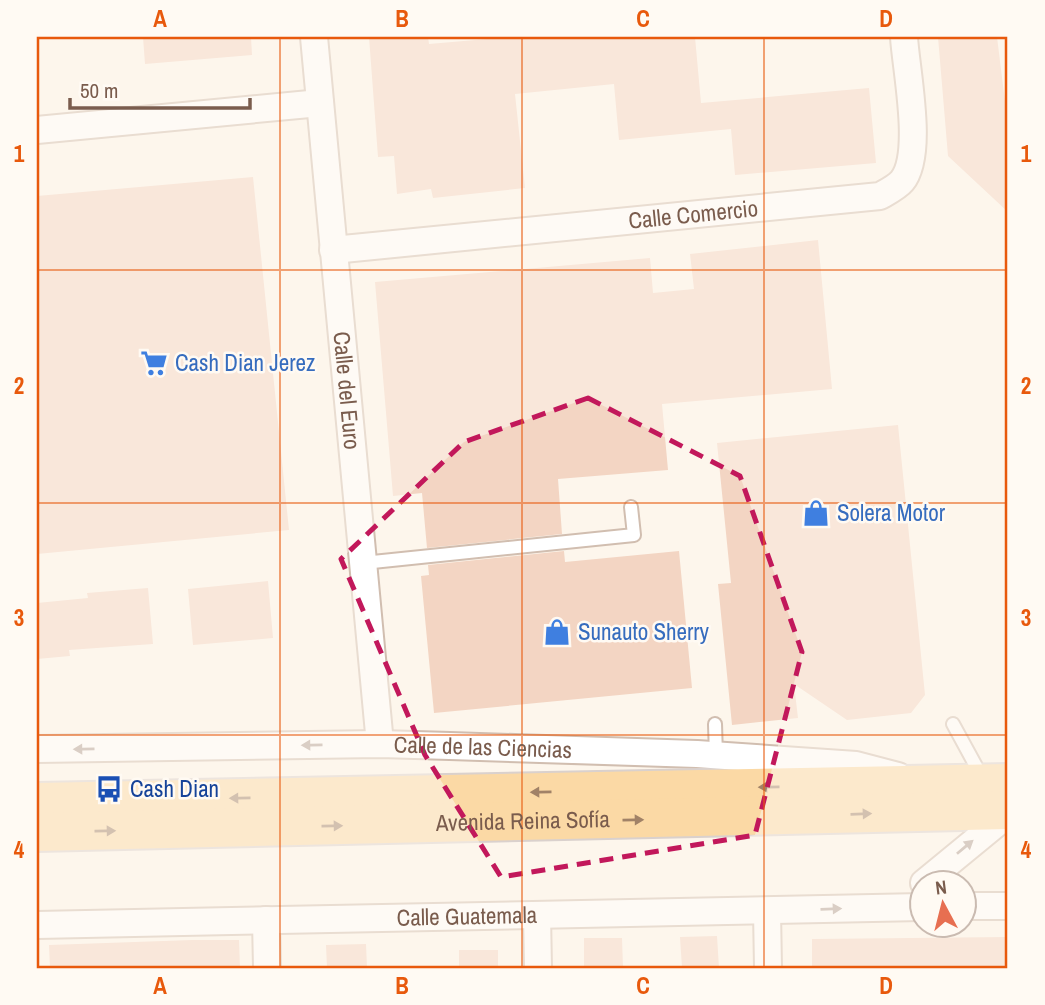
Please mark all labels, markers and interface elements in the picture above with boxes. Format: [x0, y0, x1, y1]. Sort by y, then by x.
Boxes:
text: A [153, 3, 167, 34]
text: B [395, 3, 409, 34]
text: C [636, 3, 650, 34]
text: D [879, 3, 893, 34]
scale bar [70, 66, 250, 110]
text: 50 m [80, 76, 118, 105]
text: 1 [14, 138, 25, 169]
text: 1 [1021, 138, 1032, 169]
street label: Calle Comercio [627, 192, 759, 236]
street label: Calle del Euro [327, 330, 368, 451]
place label: Cash Dian Jerez [175, 347, 315, 378]
supermarket icon: Cash Dian Jerez [139, 348, 169, 378]
text: 2 [14, 370, 24, 401]
text: 2 [1021, 370, 1031, 401]
place label: Solera Motor [837, 497, 946, 528]
shop icon: Solera Motor [801, 498, 831, 528]
text: 3 [14, 602, 24, 633]
text: 3 [1021, 602, 1031, 633]
place label: Sunauto Sherry [578, 616, 710, 647]
shop icon: Sunauto Sherry [542, 617, 572, 647]
street label: Calle de las Ciencias [393, 728, 573, 765]
one-way arrow [301, 739, 323, 751]
one-way arrow [73, 743, 95, 754]
place label: Cash Dian [130, 773, 219, 804]
bus stop icon: Cash Dian [94, 774, 124, 804]
one-way arrow [757, 781, 779, 793]
one-way arrow [530, 786, 552, 797]
one-way arrow [229, 792, 251, 803]
street label: Avenida Reina Sofía [435, 803, 611, 838]
one-way arrow [850, 809, 872, 820]
one-way arrow [623, 814, 645, 826]
one-way arrow [322, 820, 344, 831]
one-way arrow [94, 825, 116, 836]
text: 4 [14, 834, 25, 865]
text: 4 [1021, 834, 1032, 865]
one-way arrow [956, 839, 974, 855]
north arrow [908, 869, 978, 939]
text: N [934, 874, 948, 901]
street label: Calle Guatemala [396, 899, 538, 933]
one-way arrow [821, 903, 843, 914]
text: A [153, 970, 167, 1001]
text: B [395, 970, 409, 1001]
text: C [636, 970, 650, 1001]
text: D [879, 970, 893, 1001]

